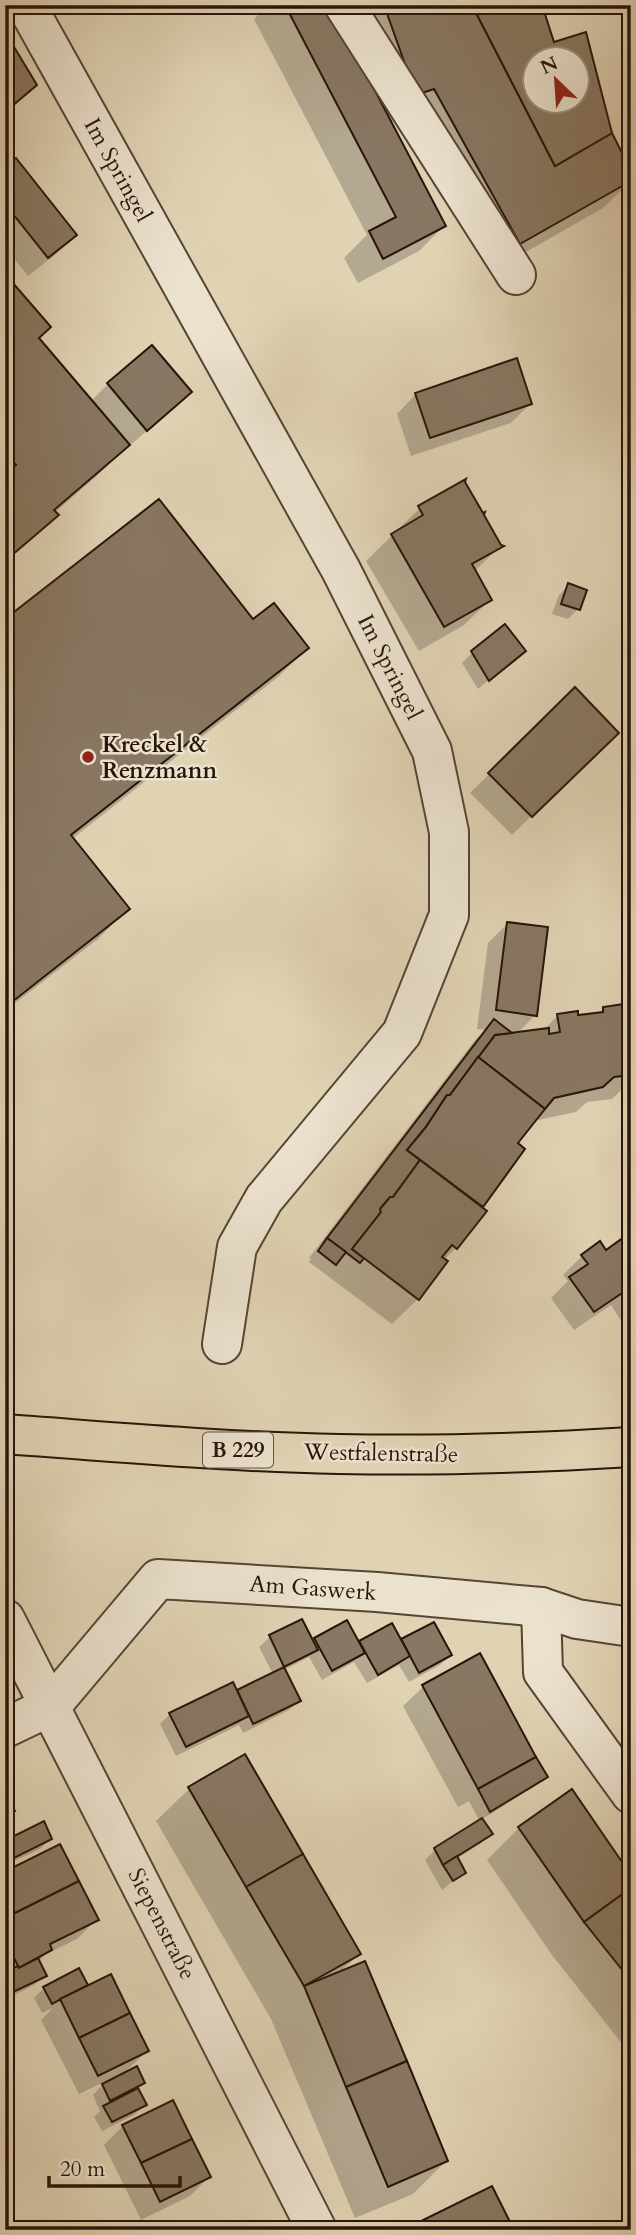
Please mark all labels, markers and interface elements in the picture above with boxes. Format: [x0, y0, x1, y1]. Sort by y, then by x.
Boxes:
north arrow [520, 46, 590, 116]
text: N [536, 50, 563, 81]
street label: Im Springel [77, 112, 159, 228]
street label: Im Springel [350, 609, 430, 725]
place label: Kreckel & Renzmann [102, 729, 217, 786]
marker: Kreckel & Renzmann [80, 749, 96, 765]
road number: B 229 [203, 1432, 273, 1468]
street label: Westfalenstraße [302, 1436, 459, 1470]
street label: Am Gaswerk [248, 1568, 378, 1608]
street label: Siepenstraße [121, 1863, 203, 1985]
scale bar [49, 2144, 180, 2188]
text: 20 m [60, 2155, 105, 2184]

